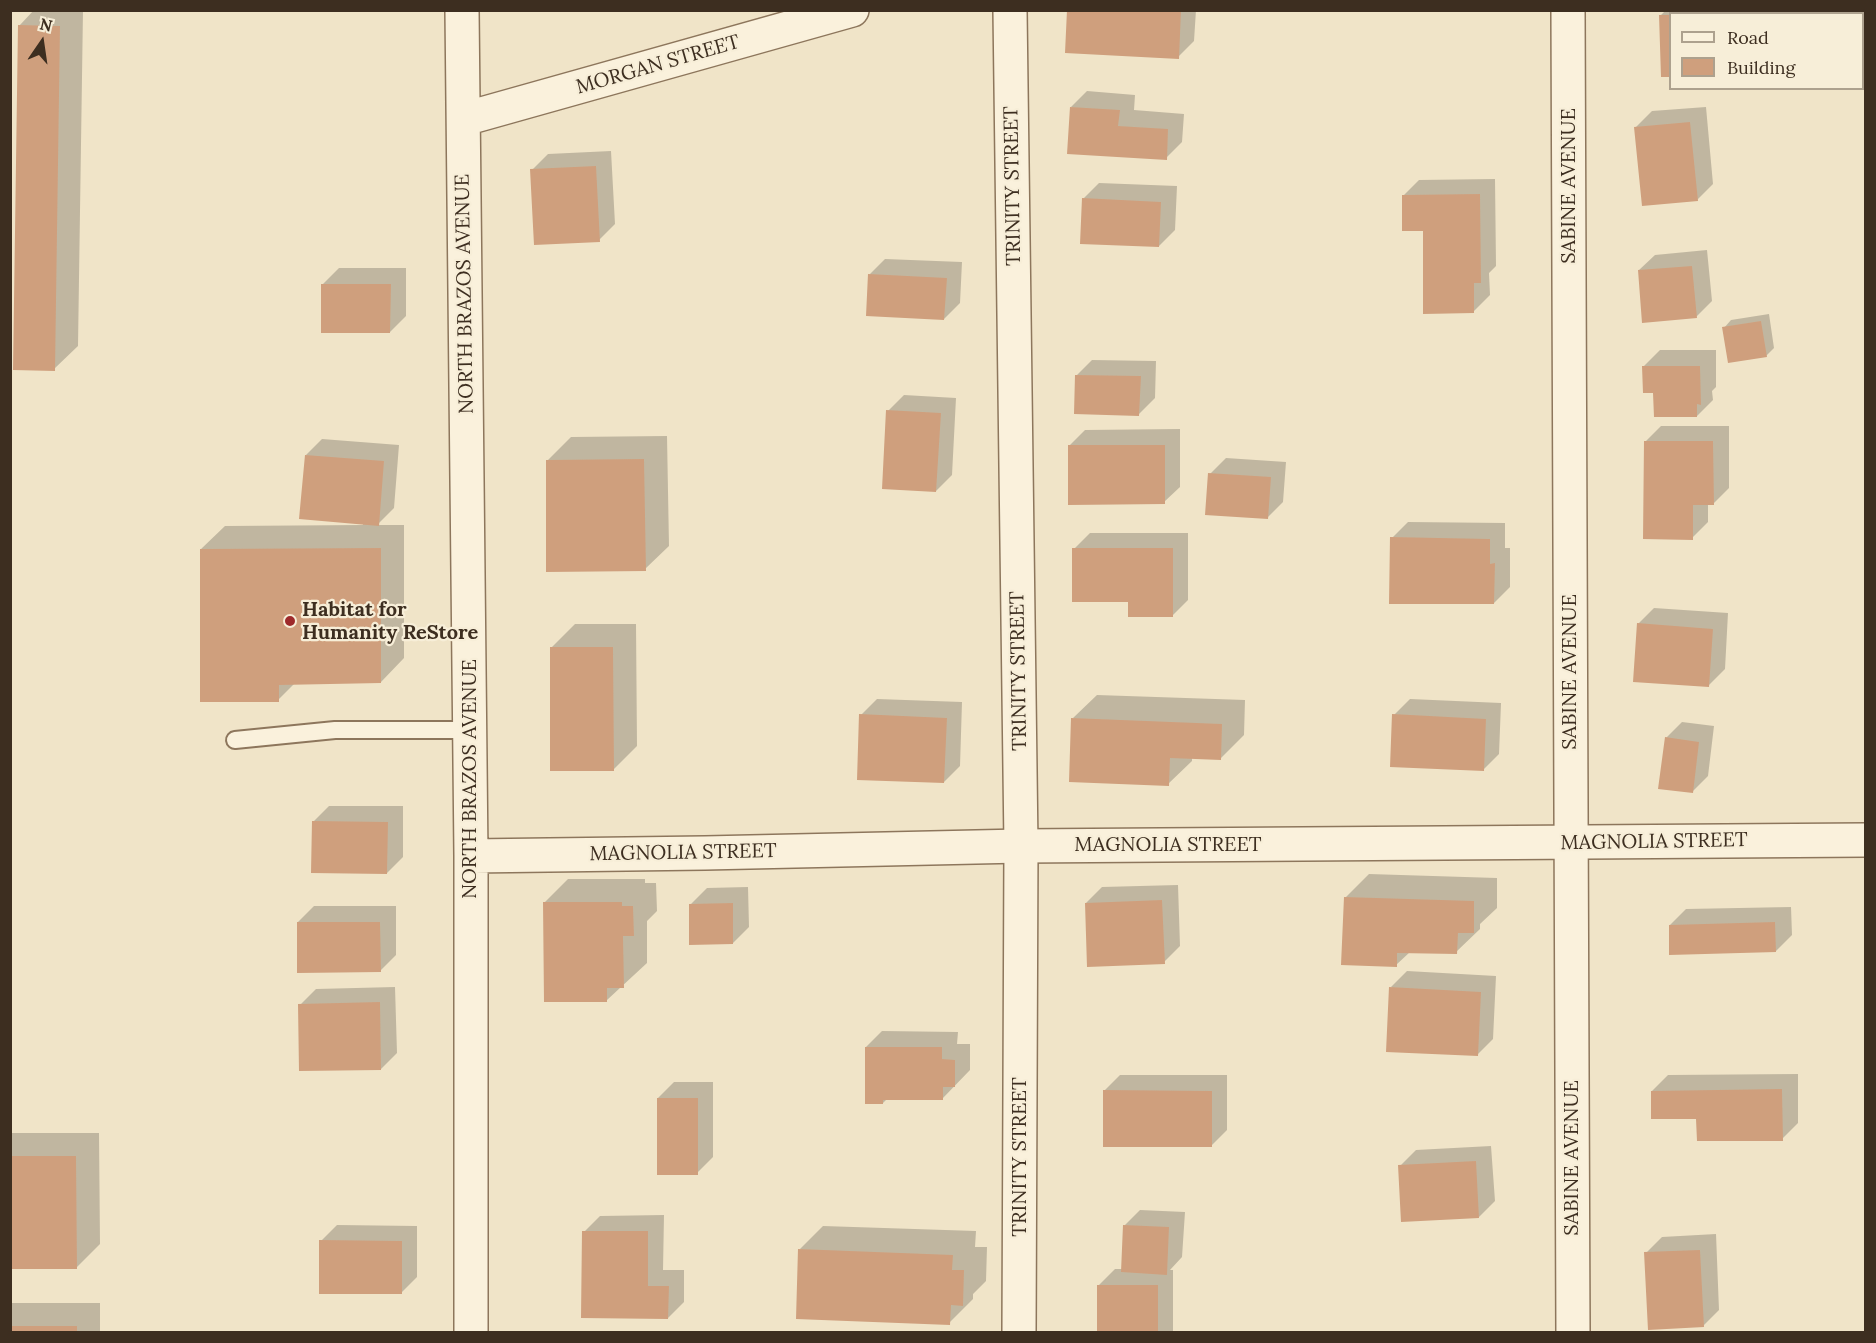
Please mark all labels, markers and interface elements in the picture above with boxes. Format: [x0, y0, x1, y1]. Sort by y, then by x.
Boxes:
north arrow [12, 12, 72, 72]
legend [1669, 12, 1864, 90]
text: N [38, 13, 54, 36]
text: Road [1727, 26, 1769, 49]
street label: MORGAN STREET [573, 30, 743, 100]
text: Building [1727, 56, 1795, 79]
street label: TRINITY STREET [1000, 106, 1026, 266]
street label: SABINE AVENUE [1557, 108, 1581, 264]
street label: NORTH BRAZOS AVENUE [451, 174, 479, 414]
street label: TRINITY STREET [1006, 591, 1032, 751]
street label: SABINE AVENUE [1558, 594, 1582, 750]
place label: Habitat for Humanity ReStore [302, 598, 478, 645]
marker: Habitat for Humanity ReStore [283, 614, 297, 628]
street label: NORTH BRAZOS AVENUE [458, 659, 482, 899]
street label: MAGNOLIA STREET [1560, 828, 1748, 856]
street label: MAGNOLIA STREET [1074, 833, 1262, 857]
street label: MAGNOLIA STREET [589, 839, 777, 867]
street label: TRINITY STREET [1008, 1077, 1032, 1237]
street label: SABINE AVENUE [1560, 1080, 1584, 1236]

